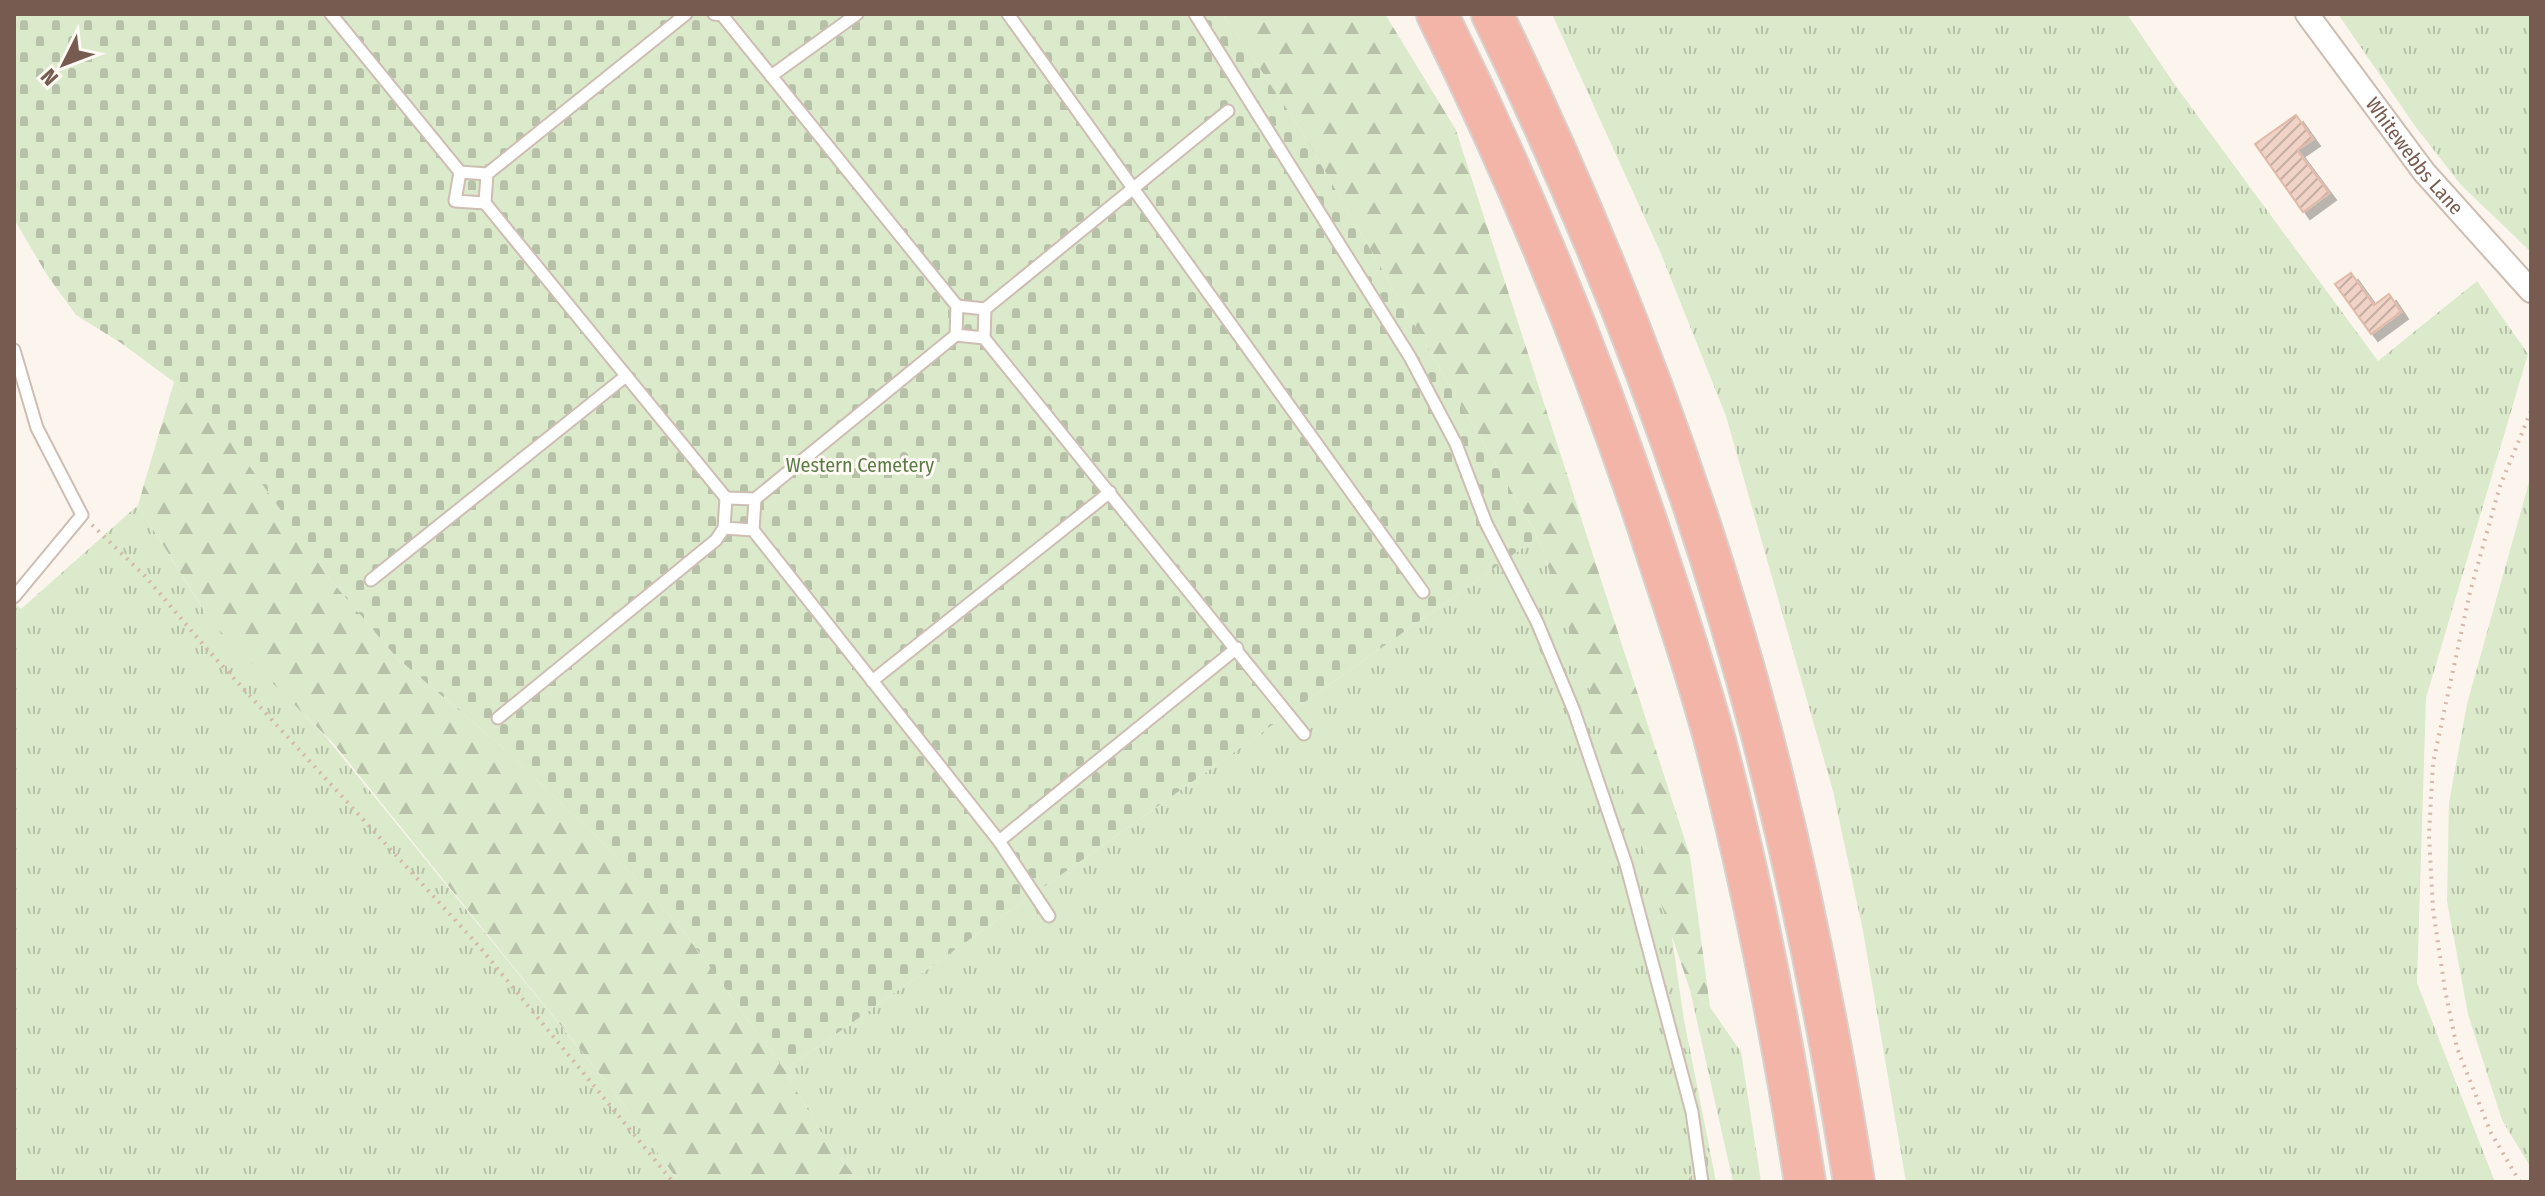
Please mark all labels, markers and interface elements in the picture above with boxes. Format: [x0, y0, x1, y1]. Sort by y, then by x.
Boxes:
north arrow [24, 24, 104, 104]
text: N [35, 63, 64, 91]
street label: Whitewebbs Lane [2361, 92, 2468, 219]
park label: Western Cemetery [786, 453, 934, 477]

